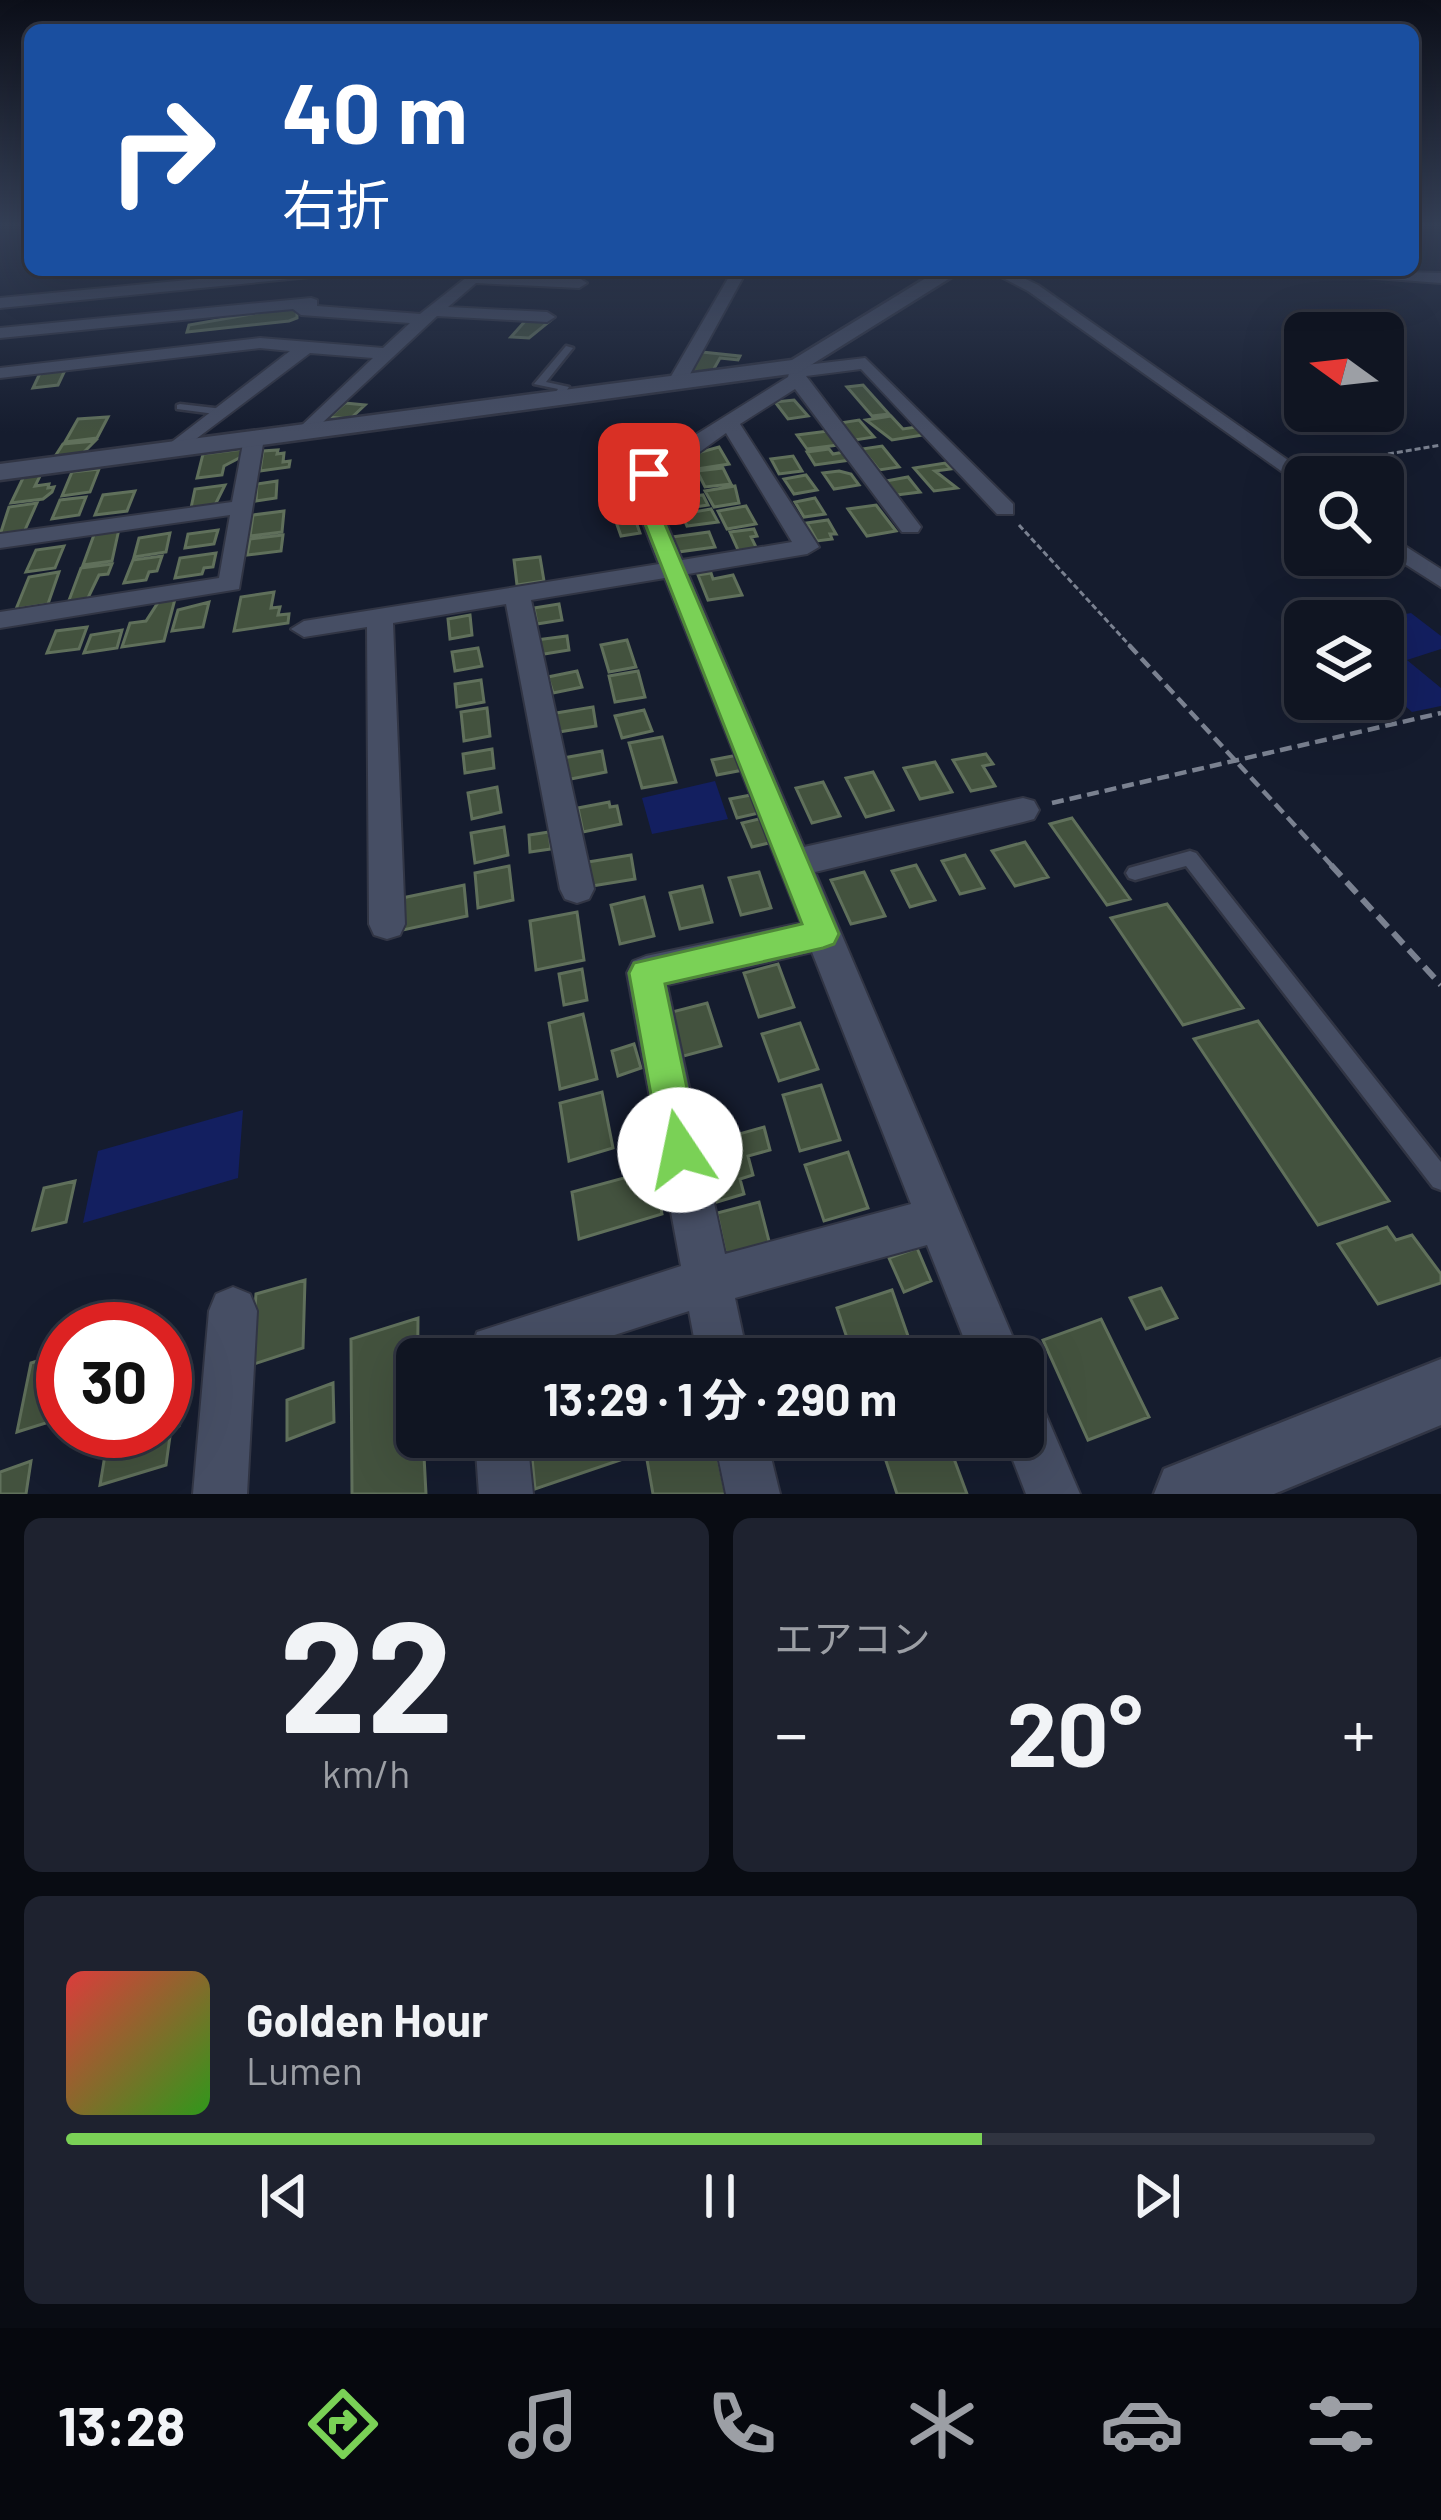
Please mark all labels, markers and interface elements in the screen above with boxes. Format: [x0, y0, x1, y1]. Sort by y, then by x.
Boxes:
text: 40 m [282, 60, 468, 161]
icon: right [84, 72, 240, 228]
text: 右折 [282, 171, 390, 236]
north arrow [1284, 312, 1404, 432]
map controls [1284, 312, 1404, 720]
pin [598, 423, 700, 525]
icon: arrive [616, 441, 682, 507]
button: search [1284, 456, 1404, 576]
button: layers [1284, 600, 1404, 720]
position arrow [617, 1087, 743, 1213]
speed limit sign: 30 [36, 1302, 192, 1458]
text: 13:29 · 1 分 · 290 m [543, 1371, 897, 1425]
text: 22 [279, 1577, 454, 1764]
text: エアコン [775, 1614, 931, 1661]
text: 20° [1007, 1677, 1143, 1785]
text: − [775, 1692, 808, 1771]
text: + [1342, 1692, 1375, 1771]
text: km/h [322, 1749, 410, 1796]
text: Golden Hour [246, 1992, 488, 2046]
text: Lumen [246, 2046, 363, 2093]
icon: previous [251, 2163, 317, 2229]
icon: pause [687, 2163, 753, 2229]
icon: next [1124, 2163, 1190, 2229]
icon: directions [301, 2382, 385, 2466]
icon: music [501, 2382, 585, 2466]
icon: phone [700, 2382, 784, 2466]
icon: climate [900, 2382, 984, 2466]
icon: car [1100, 2382, 1184, 2466]
icon: filters [1299, 2382, 1383, 2466]
text: 13:28 [58, 2392, 185, 2457]

